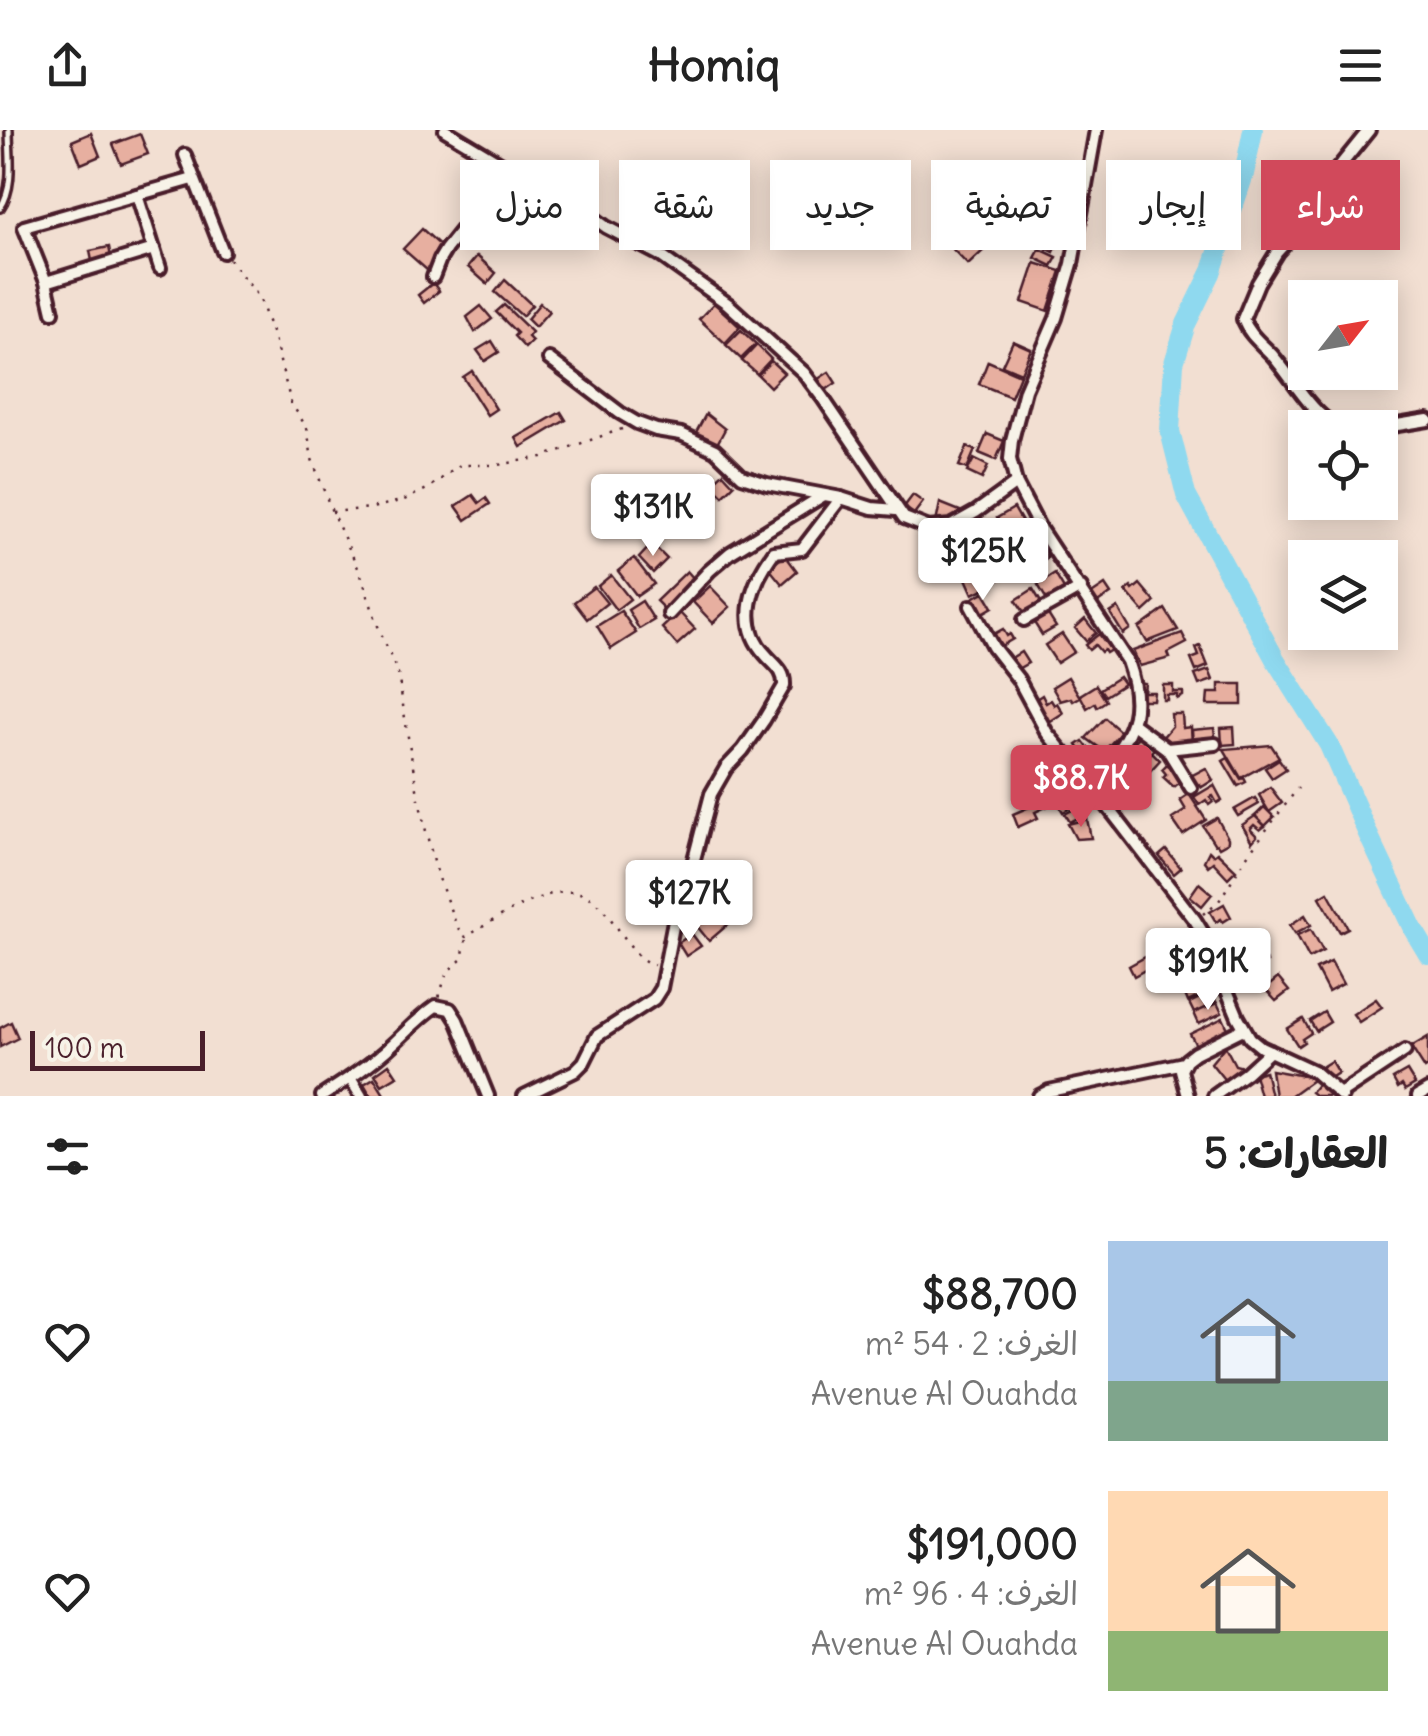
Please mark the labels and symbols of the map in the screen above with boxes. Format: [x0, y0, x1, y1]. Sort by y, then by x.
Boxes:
north arrow [1288, 280, 1398, 390]
pin: $131K [583, 474, 723, 559]
pin: $125K [913, 518, 1053, 603]
pin: $88.7K [1000, 745, 1162, 830]
pin: $127K [619, 860, 759, 945]
pin: $191K [1138, 928, 1278, 1013]
scale bar [30, 1026, 205, 1070]

